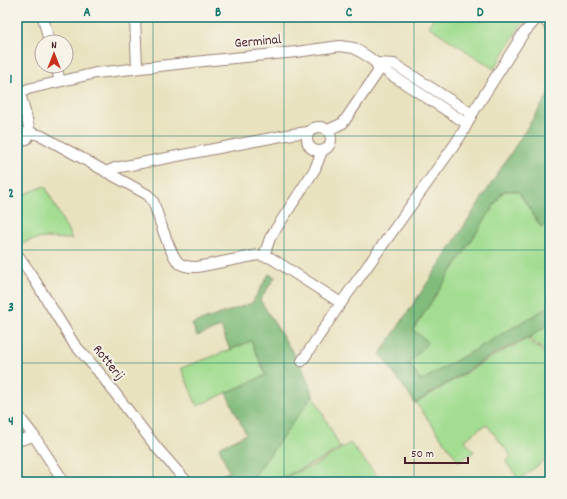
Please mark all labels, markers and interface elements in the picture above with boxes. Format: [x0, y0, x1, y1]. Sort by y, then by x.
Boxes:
text: A [83, 4, 91, 23]
text: B [215, 4, 221, 23]
text: C [346, 4, 353, 23]
text: D [477, 4, 484, 23]
street label: Germinal [234, 30, 283, 54]
north arrow [34, 34, 74, 74]
text: N [51, 38, 57, 54]
text: 1 [10, 71, 13, 90]
text: 2 [8, 185, 14, 204]
text: 3 [8, 299, 14, 318]
street label: Rotterij [87, 341, 129, 385]
text: 4 [8, 413, 14, 432]
scale bar [405, 439, 468, 465]
text: 50 m [411, 446, 434, 463]

